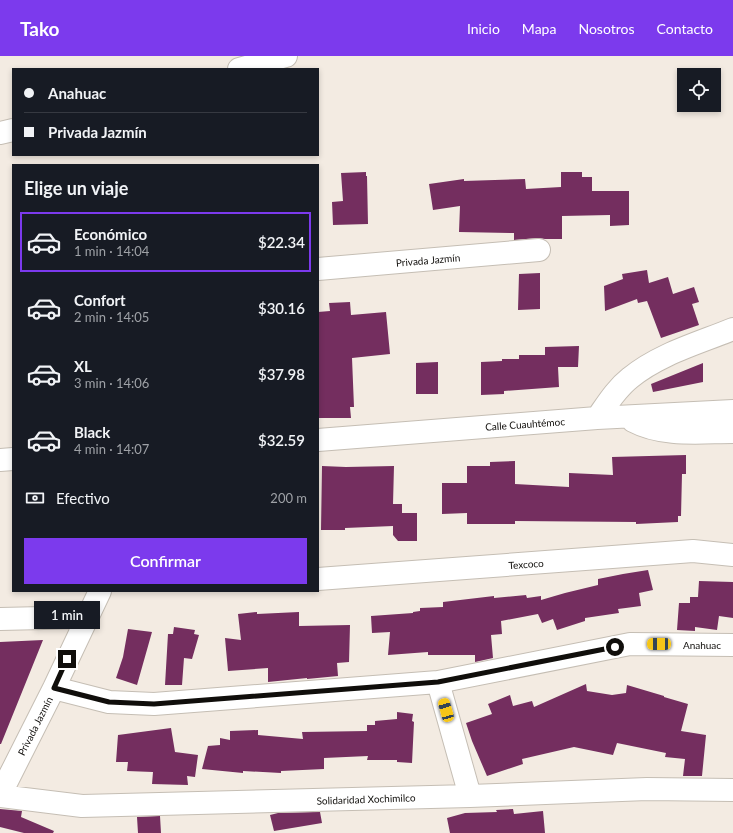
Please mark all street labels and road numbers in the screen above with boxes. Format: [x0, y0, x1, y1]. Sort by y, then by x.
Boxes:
street label: Privada Jazmín [395, 251, 461, 269]
street label: Calle Cuauhtémoc [485, 415, 566, 433]
street label: Texcoco [508, 557, 544, 571]
street label: Anahuac [683, 639, 721, 651]
street label: Privada Jazmín [15, 695, 55, 757]
street label: Solidaridad Xochimilco [316, 791, 416, 807]

